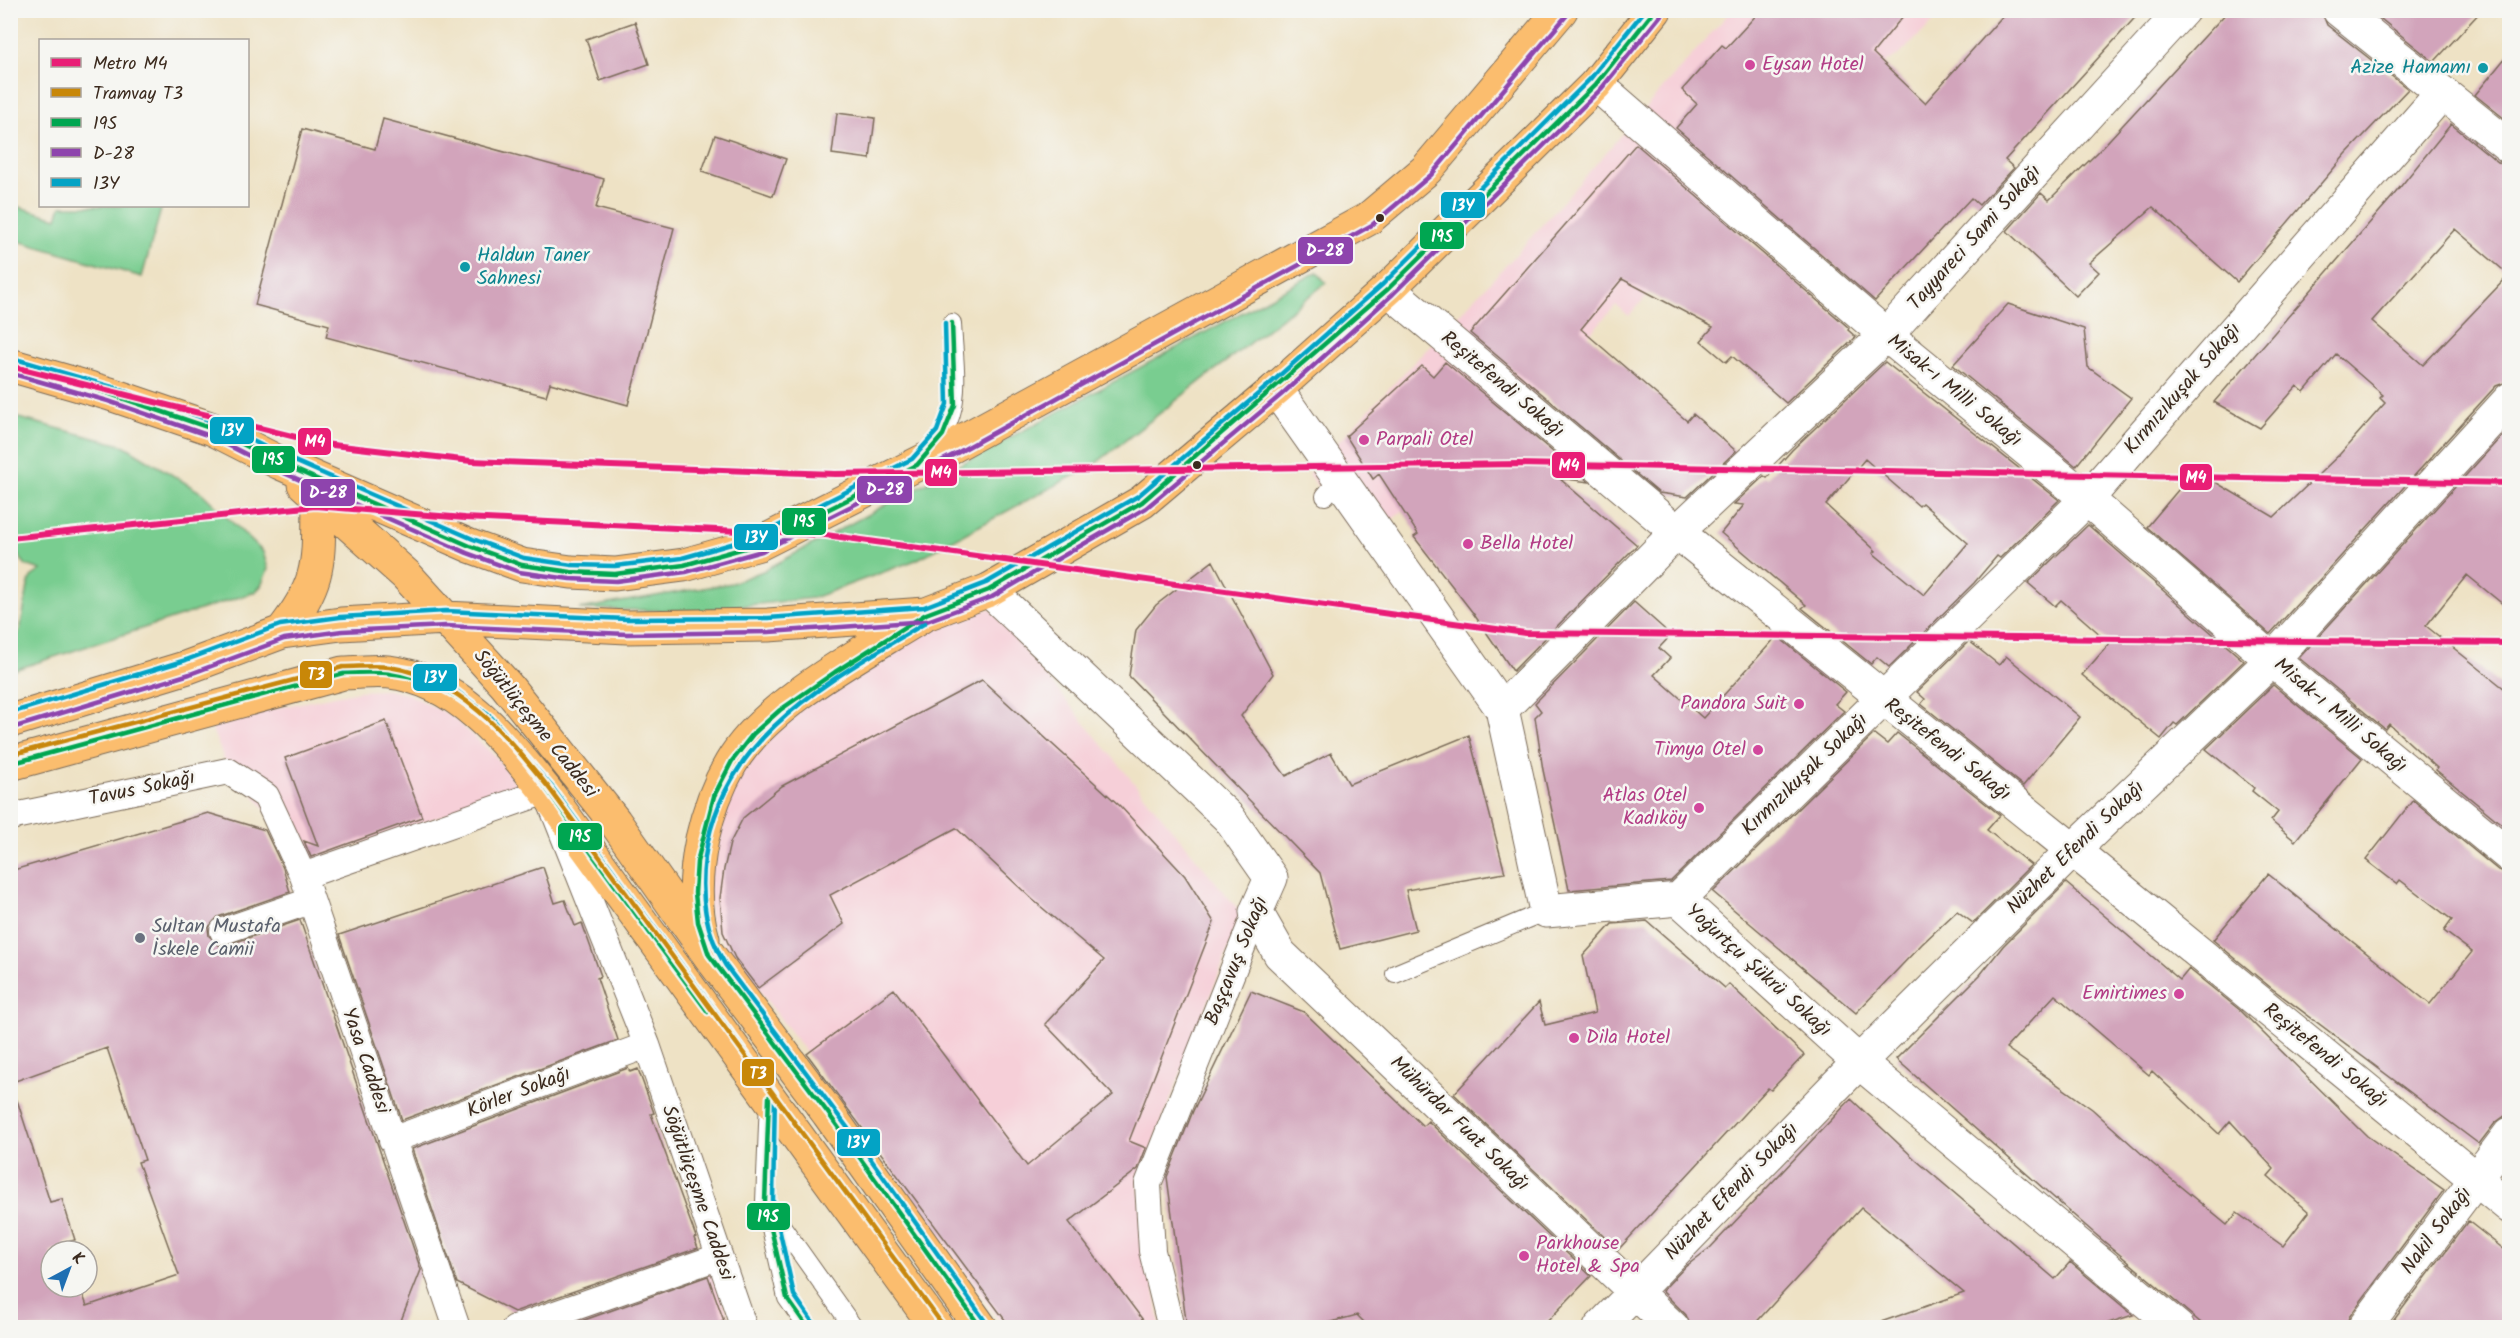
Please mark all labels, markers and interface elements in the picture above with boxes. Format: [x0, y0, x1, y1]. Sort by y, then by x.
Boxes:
legend [39, 39, 249, 207]
place label: Eysan Hotel [1762, 49, 1864, 81]
text: Metro M4 [93, 50, 168, 79]
place label: Azize Hamamı [2350, 52, 2471, 84]
marker: Eysan Hotel [1743, 58, 1757, 72]
marker: Azize Hamamı [2476, 61, 2490, 75]
text: Tramvay T3 [93, 80, 183, 109]
text: 19S [93, 110, 117, 139]
text: D-28 [93, 140, 134, 169]
street label: Tayyareci Sami Sokağı [1900, 158, 2050, 318]
text: 13Y [93, 170, 120, 199]
line badge: 13Y [1440, 191, 1486, 219]
text: 13Y [1452, 194, 1475, 219]
unlabelled marker [1374, 212, 1386, 224]
line badge: 19S [1419, 221, 1465, 250]
text: 19S [1431, 225, 1453, 250]
line badge: D-28 [1297, 236, 1354, 265]
text: D-28 [1306, 239, 1345, 264]
place label: Haldun Taner Sahnesi [477, 240, 591, 295]
marker: Haldun Taner Sahnesi [458, 260, 472, 274]
street label: Kırmızıkuşak Sokağı [2116, 316, 2250, 462]
street label: Reşitefendi Sokağı [1433, 323, 1571, 447]
street label: Misak-ı Milli Sokağı [1879, 326, 2029, 456]
line badge: 13Y [209, 416, 255, 445]
text: 13Y [221, 419, 244, 444]
place label: Parpali Otel [1376, 424, 1473, 456]
line badge: M4 [297, 427, 332, 456]
text: M4 [305, 430, 326, 455]
marker: Parpali Otel [1357, 433, 1371, 447]
line badge: 19S [251, 445, 296, 474]
text: 19S [262, 448, 284, 473]
line badge: M4 [1551, 451, 1586, 479]
text: M4 [1559, 454, 1580, 479]
line badge: M4 [924, 458, 958, 487]
unlabelled marker [1191, 459, 1203, 471]
text: M4 [931, 461, 952, 486]
line badge: M4 [2179, 463, 2213, 491]
text: M4 [2186, 466, 2207, 491]
line badge: D-28 [856, 475, 913, 504]
line badge: D-28 [300, 478, 356, 507]
text: D-28 [866, 478, 905, 503]
text: D-28 [309, 481, 348, 506]
line badge: 19S [781, 507, 827, 536]
text: 19S [793, 510, 815, 535]
line badge: 13Y [733, 523, 779, 551]
text: 13Y [745, 526, 768, 551]
place label: Bella Hotel [1480, 528, 1573, 560]
marker: Bella Hotel [1461, 537, 1475, 551]
street label: Söğütlüçeşme Caddesi [465, 642, 606, 806]
street label: Misak-ı Milli Sokağı [2266, 650, 2414, 782]
line badge: T3 [299, 660, 333, 689]
text: T3 [307, 663, 325, 688]
line badge: 13Y [412, 663, 458, 692]
text: 13Y [424, 666, 447, 691]
place label: Pandora Suit [1680, 688, 1787, 720]
street label: Reşitefendi Sokağı [1877, 690, 2017, 810]
marker: Pandora Suit [1792, 697, 1806, 711]
street label: Kırmızıkuşak Sokağı [1734, 706, 1876, 844]
place label: Timya Otel [1654, 734, 1746, 766]
marker: Timya Otel [1751, 743, 1765, 757]
street label: Tavus Sokağı [86, 762, 198, 816]
street label: Nüzhet Efendi Sokağı [1999, 773, 2153, 923]
place label: Atlas Otel Kadıköy [1602, 780, 1688, 835]
marker: Atlas Otel Kadıköy [1692, 801, 1706, 815]
line badge: 19S [557, 822, 603, 851]
text: 19S [569, 825, 591, 850]
street label: Başçavuş Sokağı [1197, 892, 1277, 1030]
street label: Yoğurtçu Şükrü Sokağı [1678, 896, 1838, 1046]
place label: Sultan Mustafa İskele Camii [152, 911, 281, 966]
marker: Sultan Mustafa İskele Camii [133, 931, 147, 945]
place label: Emirtimes [2082, 978, 2167, 1010]
marker: Emirtimes [2172, 987, 2186, 1001]
street label: Reşitefendi Sokağı [2255, 995, 2395, 1117]
street label: Yasa Caddesi [332, 1004, 399, 1120]
place label: Dila Hotel [1586, 1022, 1670, 1054]
marker: Dila Hotel [1567, 1031, 1581, 1045]
street label: Mühürdar Fuat Sokağı [1382, 1048, 1536, 1200]
line badge: T3 [741, 1058, 775, 1087]
street label: Körler Sokağı [462, 1059, 576, 1127]
text: T3 [749, 1062, 767, 1087]
street label: Söğütlüçeşme Caddesi [652, 1101, 742, 1286]
street label: Nüzhet Efendi Sokağı [1657, 1115, 1807, 1269]
line badge: 13Y [836, 1128, 881, 1157]
text: 13Y [847, 1131, 870, 1156]
street label: Nakil Sokağı [2393, 1180, 2481, 1282]
line badge: 19S [746, 1202, 791, 1231]
text: 19S [757, 1205, 779, 1230]
place label: Parkhouse Hotel & Spa [1536, 1228, 1640, 1283]
north arrow [39, 1239, 99, 1299]
text: K [66, 1246, 90, 1272]
marker: Parkhouse Hotel & Spa [1517, 1249, 1531, 1263]

